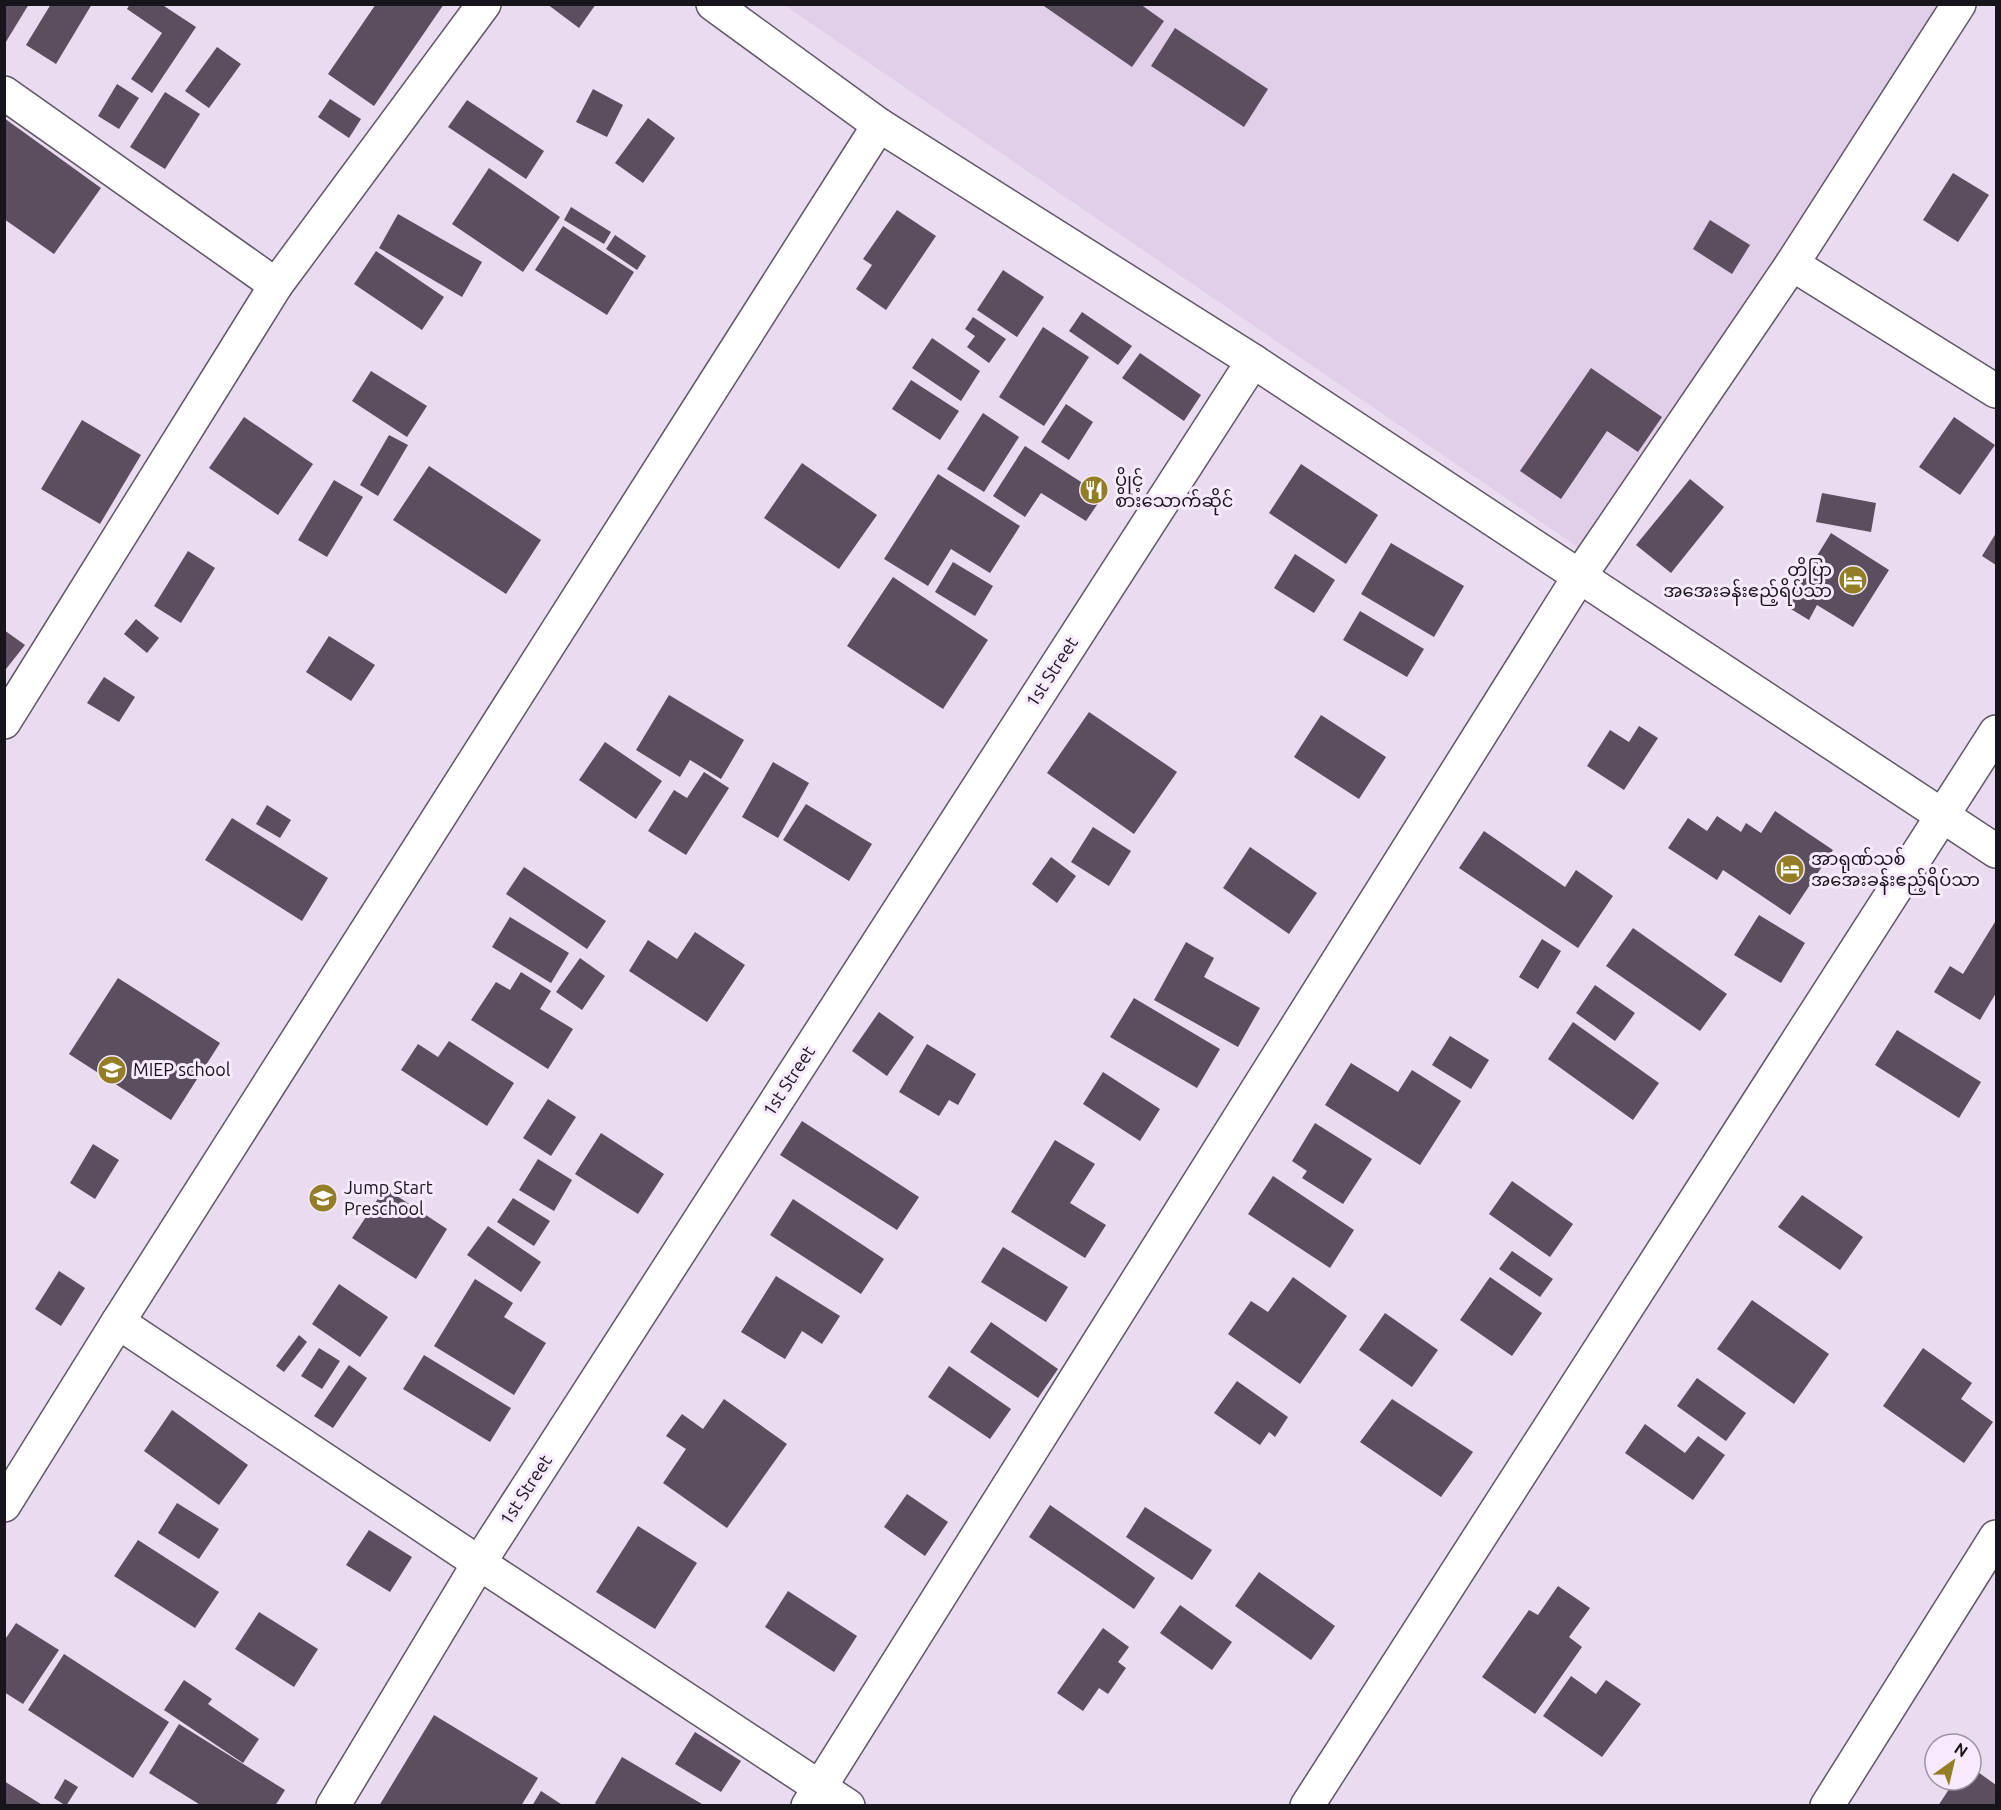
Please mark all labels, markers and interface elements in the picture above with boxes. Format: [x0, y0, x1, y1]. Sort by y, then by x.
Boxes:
place label: ပွိုင့် စားသောက်ဆိုင် [1115, 466, 1233, 516]
restaurant icon: ပွိုင့် စားသောက်ဆိုင် [1078, 474, 1110, 506]
place label: တိပြာ အအေးခန်းဧည့်ရိပ်သာ [1663, 556, 1832, 606]
hotel icon: တိပြာ အအေးခန်းဧည့်ရိပ်သာ [1837, 564, 1869, 596]
street label: 1st Street [1021, 633, 1081, 710]
place label: အာရုဏ်သစ် အအေးခန်းဧည့်ရိပ်သာ [1811, 846, 1980, 895]
hotel icon: အာရုဏ်သစ် အအေးခန်းဧည့်ရိပ်သာ [1774, 853, 1806, 885]
street label: 1st Street [758, 1042, 818, 1119]
school or university icon: MIEP school [96, 1054, 128, 1086]
place label: MIEP school [133, 1059, 231, 1079]
place label: Jump Start Preschool [344, 1177, 433, 1218]
school or university icon: Jump Start Preschool [307, 1182, 339, 1214]
street label: 1st Street [495, 1451, 555, 1528]
north arrow [1923, 1732, 1983, 1792]
text: N [1951, 1739, 1971, 1760]

